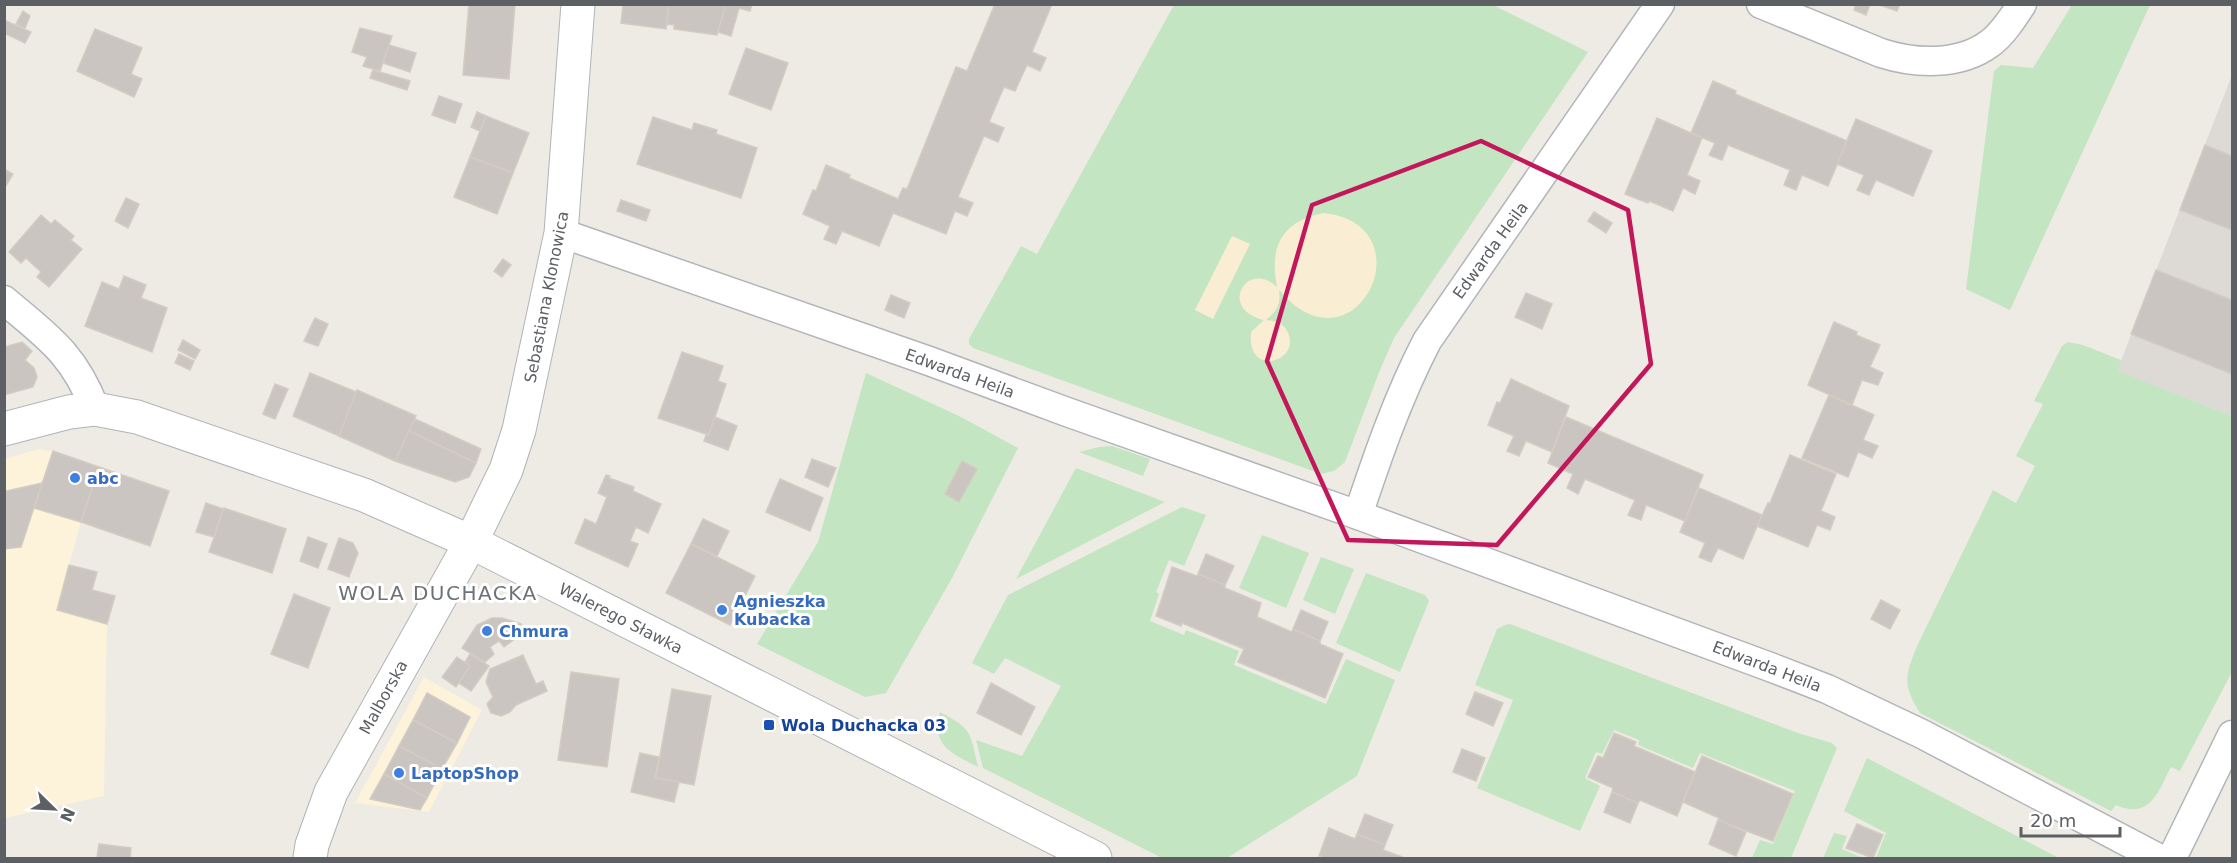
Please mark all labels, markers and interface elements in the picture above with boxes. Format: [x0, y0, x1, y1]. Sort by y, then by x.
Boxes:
street label: Edwarda Heila [1449, 198, 1532, 302]
street label: Sebastiana Klonowica [521, 210, 572, 385]
street label: Edwarda Heila [903, 345, 1017, 402]
place label: abc [87, 469, 119, 488]
marker: abc [68, 471, 82, 485]
street label: Walerego Sławka [556, 579, 686, 658]
district label: WOLA DUCHACKA [338, 581, 538, 605]
place label: Agnieszka Kubacka [734, 592, 826, 629]
marker: Agnieszka Kubacka [715, 603, 729, 617]
place label: Chmura [499, 622, 569, 641]
marker: Chmura [480, 624, 494, 638]
street label: Edwarda Heila [1710, 637, 1824, 696]
street label: Malborska [355, 657, 412, 738]
place label: Wola Duchacka 03 [781, 716, 946, 735]
marker: Wola Duchacka 03 [762, 718, 776, 732]
place label: LaptopShop [411, 764, 519, 783]
marker: LaptopShop [392, 766, 406, 780]
north arrow [24, 779, 84, 839]
scale bar [2021, 800, 2120, 838]
text: N [56, 805, 79, 825]
text: 20 m [2030, 810, 2076, 831]

